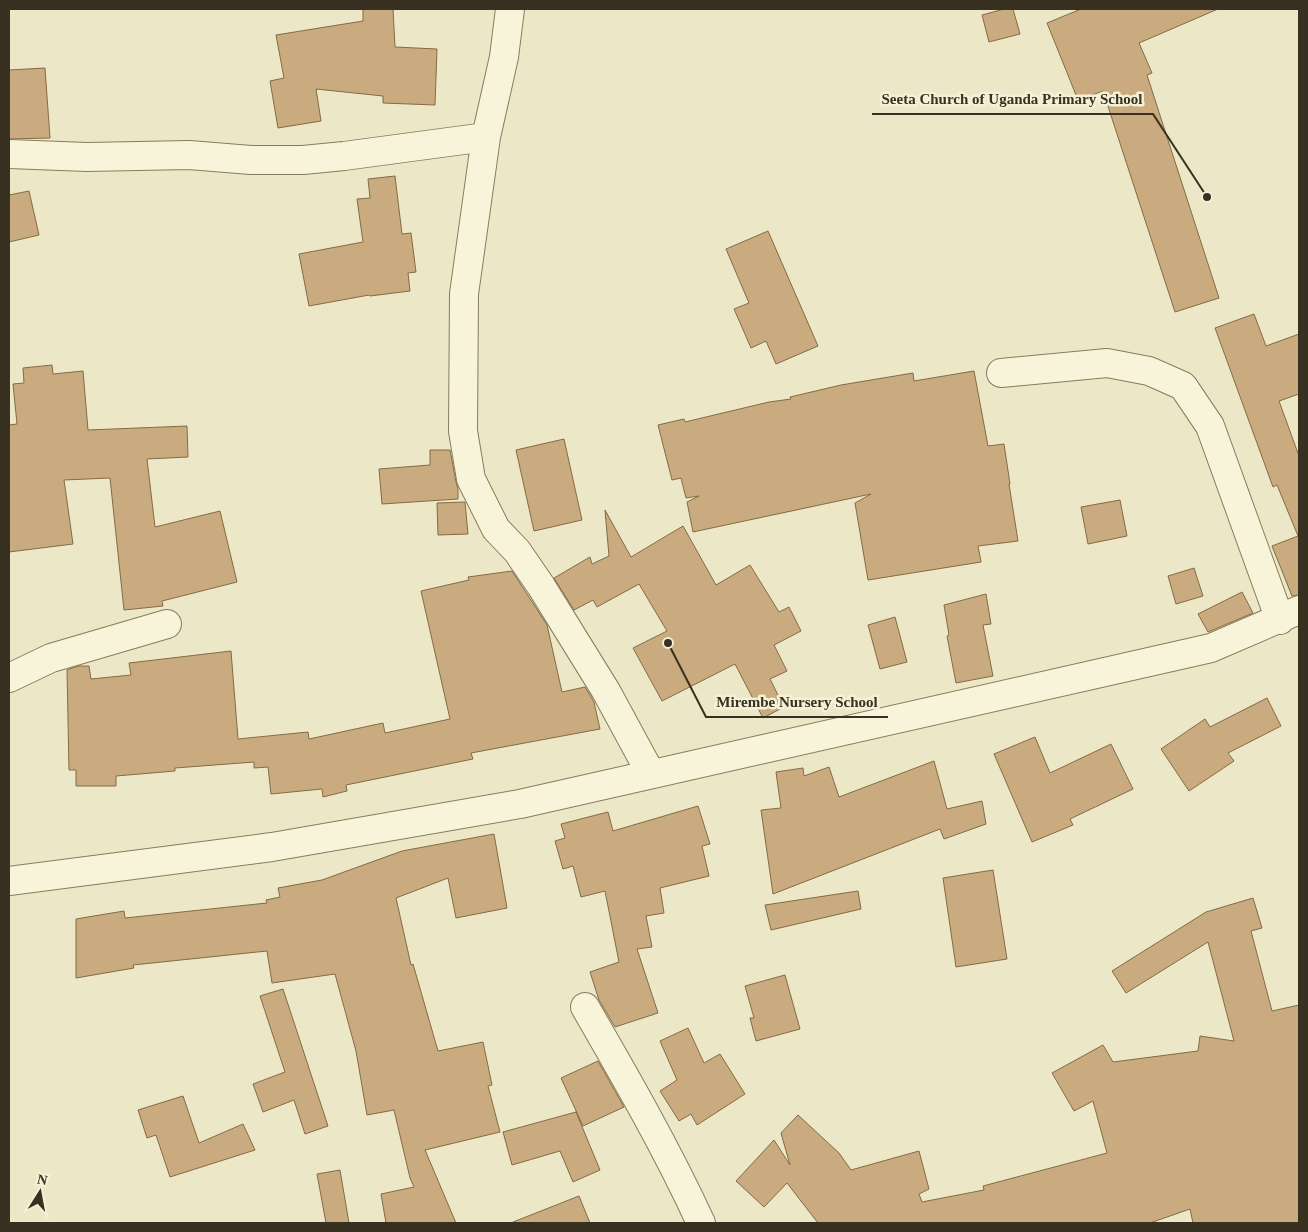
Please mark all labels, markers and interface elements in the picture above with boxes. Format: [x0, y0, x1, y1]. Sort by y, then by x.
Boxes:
callout: Seeta Church of Uganda Primary School [872, 84, 1153, 114]
text: Seeta Church of Uganda Primary School [882, 91, 1142, 107]
callout: Mirembe Nursery School [706, 687, 888, 717]
text: Mirembe Nursery School [716, 694, 878, 710]
north arrow [15, 1167, 65, 1217]
text: N [36, 1171, 49, 1188]

